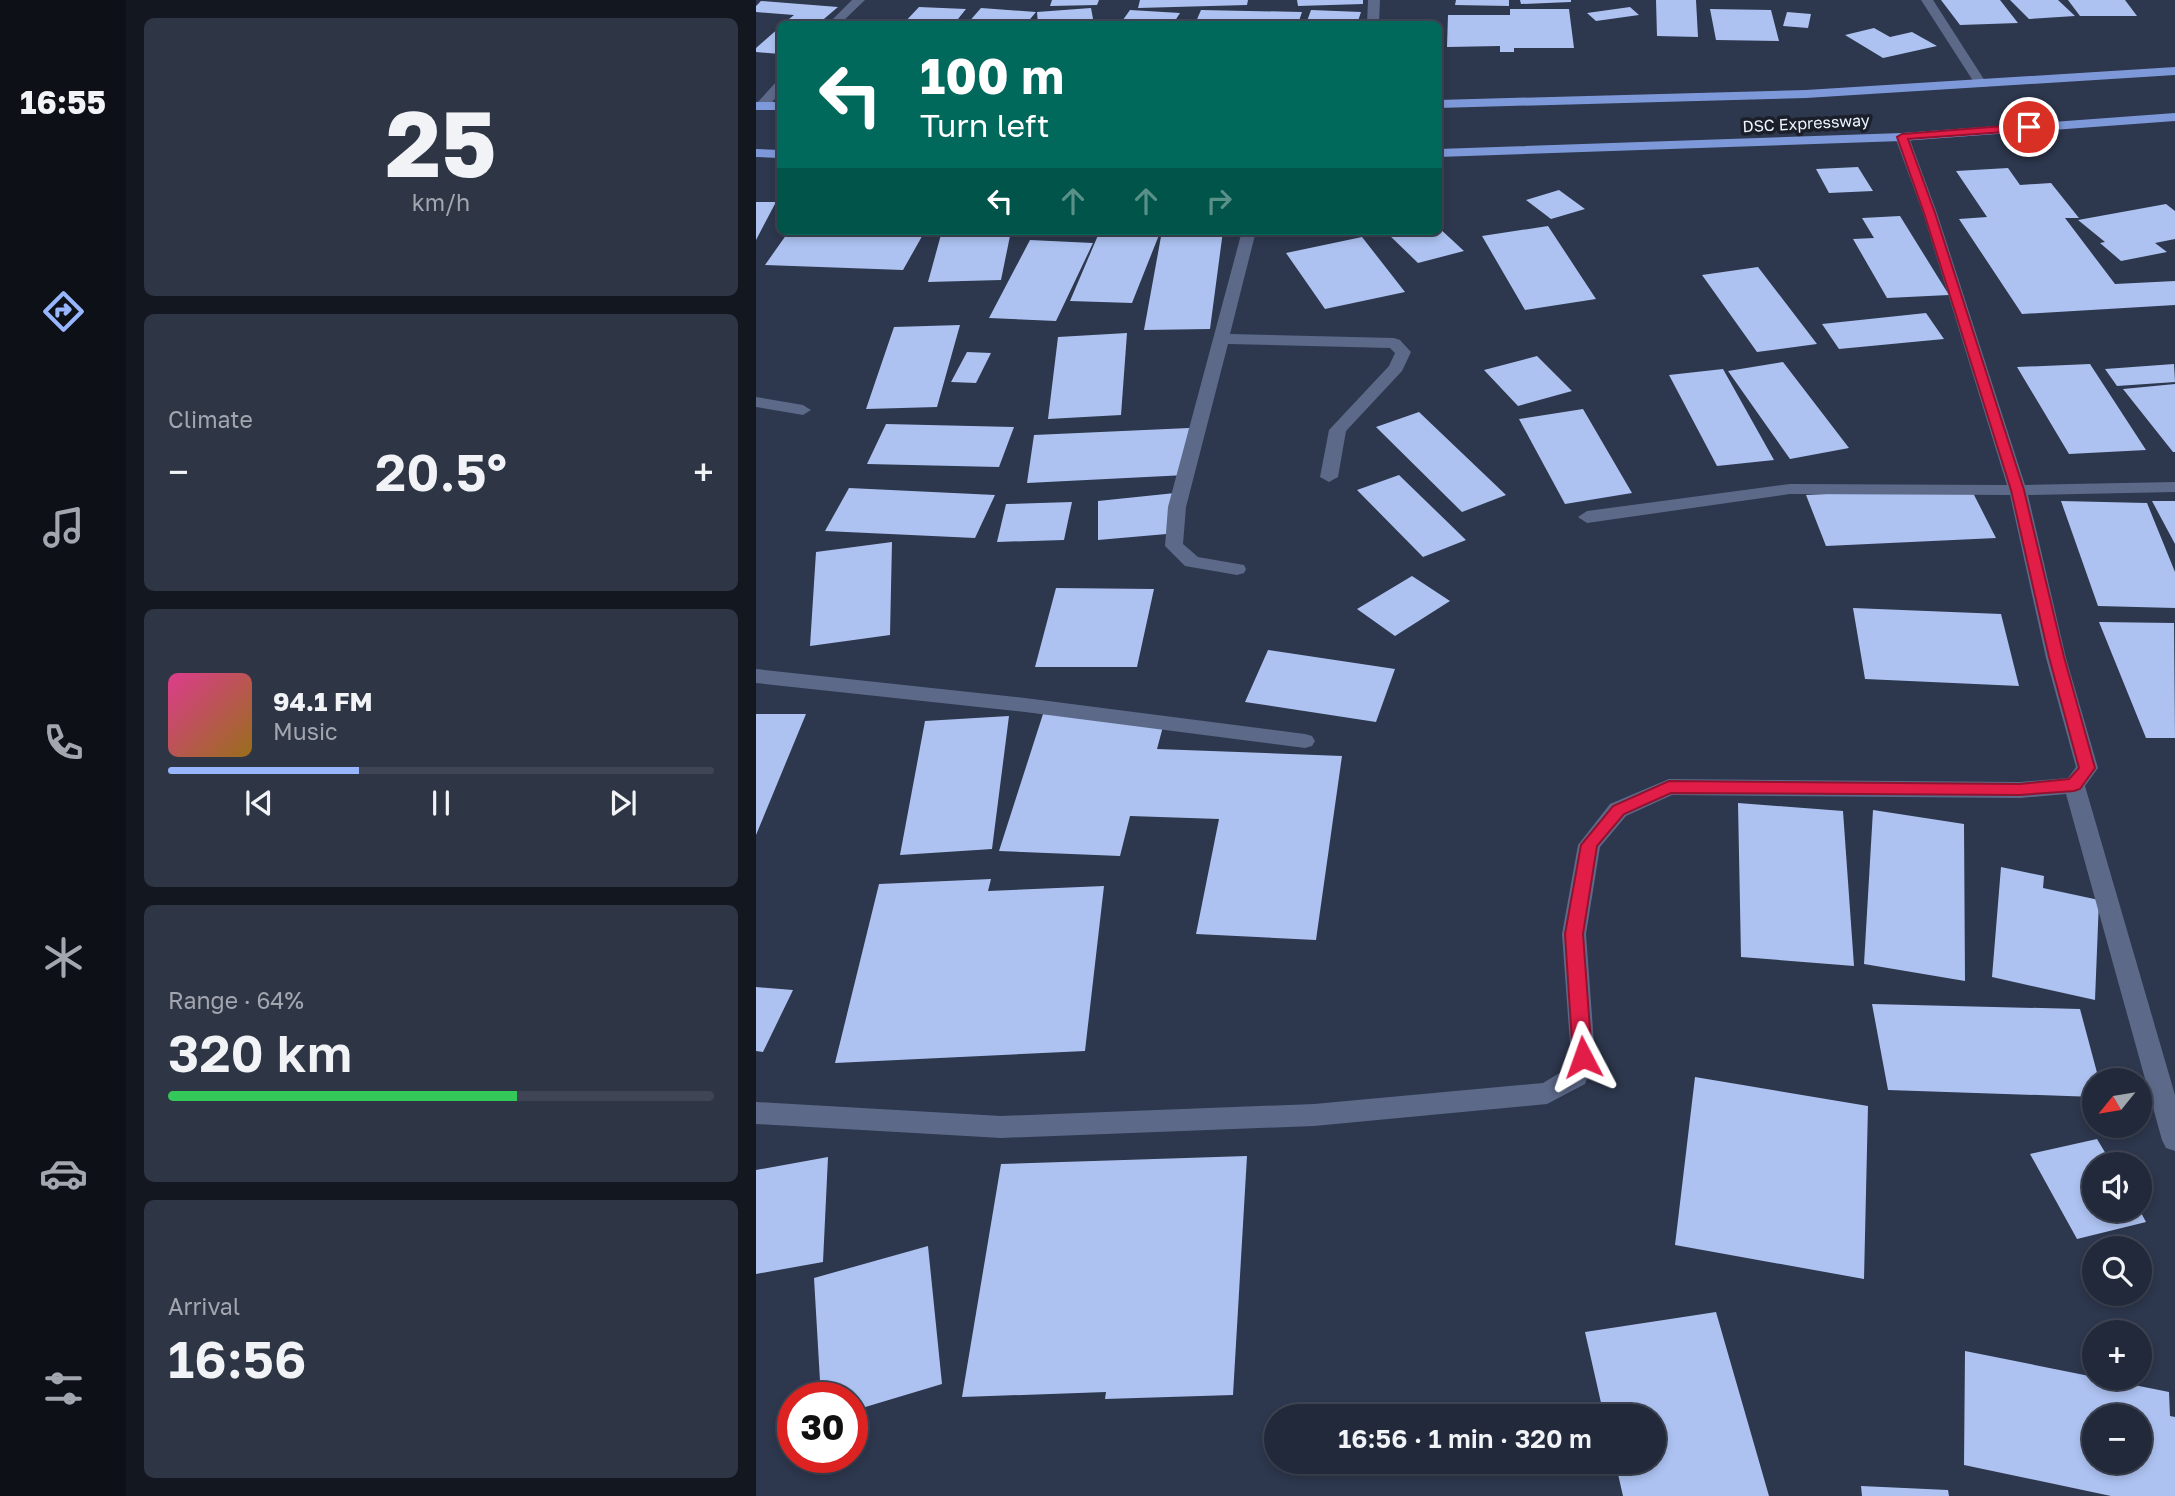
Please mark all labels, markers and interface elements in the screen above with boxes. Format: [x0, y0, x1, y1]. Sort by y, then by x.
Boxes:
text: 100 m [920, 46, 1064, 105]
icon: left [805, 49, 896, 140]
text: 16:55 [20, 83, 106, 121]
text: 25 [385, 88, 497, 197]
pin [1999, 97, 2059, 157]
text: Turn left [920, 106, 1049, 144]
icon: arrive [2010, 108, 2048, 146]
street label: DSC Expressway [1742, 110, 1870, 136]
icon: left [981, 182, 1019, 220]
icon: ahead [1054, 182, 1092, 220]
icon: ahead [1127, 182, 1165, 220]
icon: right [1200, 182, 1238, 220]
text: km/h [412, 188, 470, 216]
icon: directions [39, 287, 88, 336]
text: Climate [168, 405, 253, 433]
text: 20.5° [375, 440, 507, 502]
text: − [168, 449, 189, 494]
text: + [693, 449, 714, 494]
icon: music [39, 503, 88, 552]
text: 94.1 FM [273, 686, 373, 717]
text: Music [273, 717, 338, 745]
icon: phone [39, 718, 88, 767]
icon: previous [240, 784, 278, 822]
icon: pause [422, 784, 460, 822]
icon: next [604, 784, 642, 822]
icon: climate [39, 933, 88, 982]
text: Range · 64% [168, 986, 304, 1014]
position arrow [1546, 1020, 1620, 1094]
text: 320 km [168, 1021, 352, 1083]
north arrow [2082, 1068, 2152, 1138]
map controls [2082, 1068, 2152, 1474]
icon: car [39, 1149, 88, 1198]
button: sound [2082, 1152, 2152, 1222]
button: search [2082, 1236, 2152, 1306]
text: Arrival [168, 1292, 240, 1320]
button: + [2082, 1320, 2152, 1390]
text: 16:56 [168, 1327, 306, 1389]
icon: filters [39, 1364, 88, 1413]
speed limit sign: 30 [777, 1382, 868, 1473]
button: − [2082, 1404, 2152, 1474]
text: 16:56 · 1 min · 320 m [1338, 1423, 1592, 1454]

